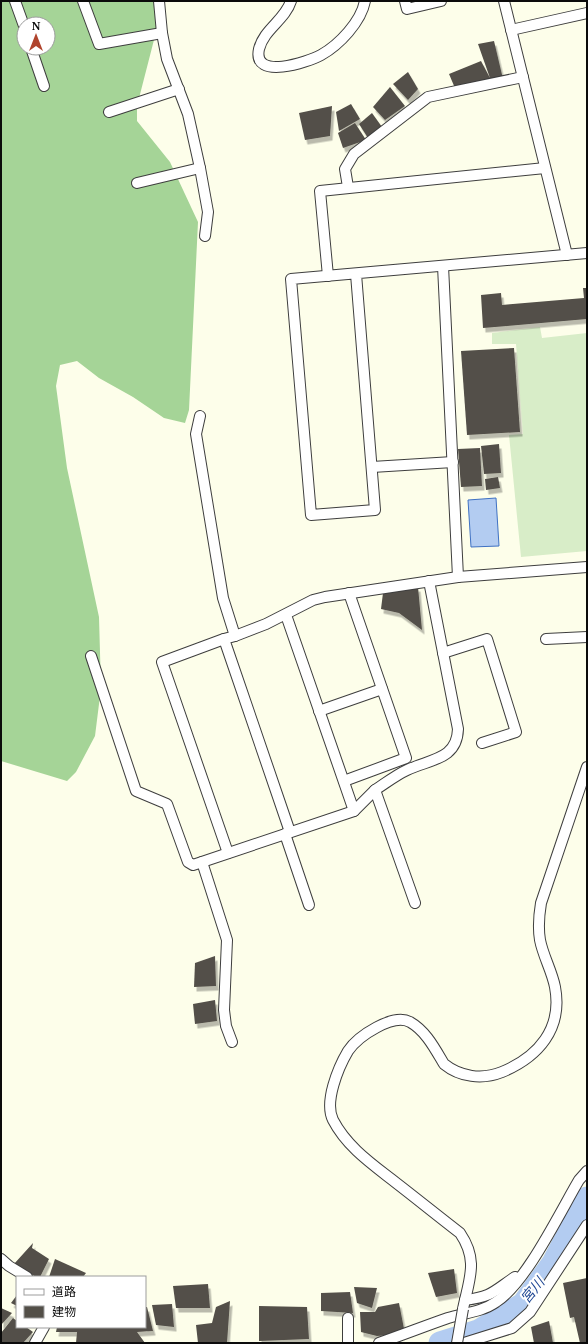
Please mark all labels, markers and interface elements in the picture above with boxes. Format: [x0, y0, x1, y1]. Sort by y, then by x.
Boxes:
north arrow [16, 16, 56, 56]
text: N [32, 18, 41, 33]
water label: 宮川 [516, 1272, 549, 1307]
legend [16, 1276, 146, 1328]
text: 道路 [52, 1283, 76, 1300]
text: 建物 [52, 1303, 76, 1320]

